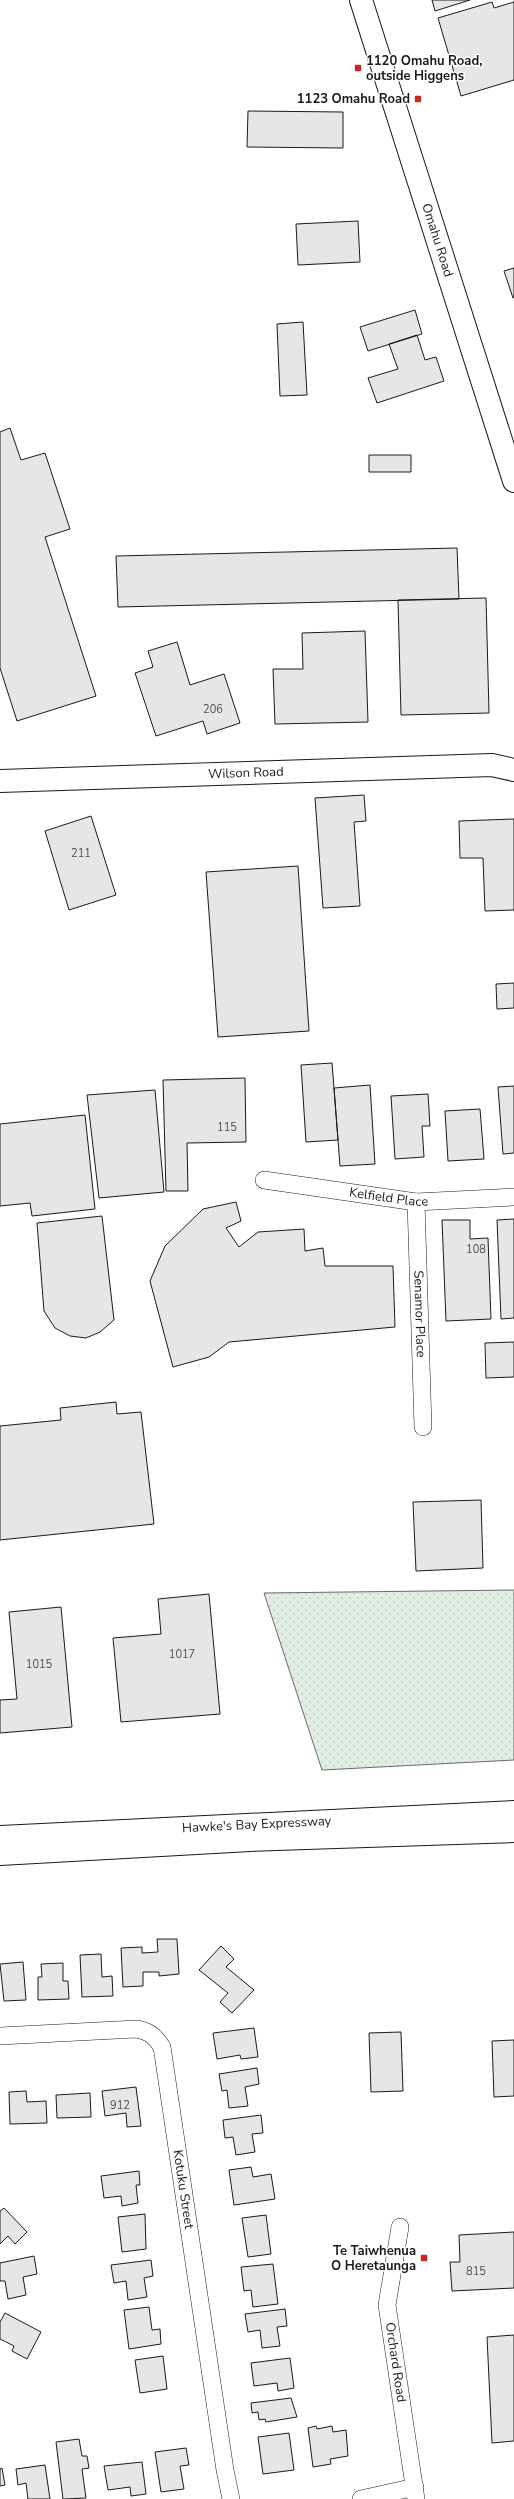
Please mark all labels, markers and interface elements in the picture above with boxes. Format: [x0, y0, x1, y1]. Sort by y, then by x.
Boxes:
place label: 1120 Omahu Road, outside Higgens [366, 52, 482, 85]
marker: 1120 Omahu Road, outside Higgens [353, 63, 363, 73]
place label: 1123 Omahu Road [297, 90, 410, 108]
marker: 1123 Omahu Road [413, 94, 423, 104]
street label: Omahu Road [417, 201, 458, 279]
house number: 206 [203, 702, 223, 717]
street label: Wilson Road [208, 763, 284, 783]
house number: 211 [71, 846, 91, 861]
house number: 115 [217, 1120, 237, 1135]
street label: Kelfield Place [348, 1183, 429, 1211]
house number: 108 [466, 1242, 486, 1257]
street label: Senamor Place [409, 1270, 430, 1358]
house number: 1017 [169, 1647, 195, 1662]
house number: 1015 [26, 1657, 53, 1672]
street label: Hawke's Bay Expressway [182, 1812, 332, 1837]
house number: 912 [110, 2098, 130, 2113]
street label: Kotuku Street [168, 2149, 198, 2231]
place label: Te Taiwhenua O Heretaunga [331, 2242, 416, 2275]
marker: Te Taiwhenua O Heretaunga [419, 2253, 429, 2263]
house number: 815 [466, 2264, 486, 2279]
street label: Orchard Road [381, 2321, 410, 2404]

